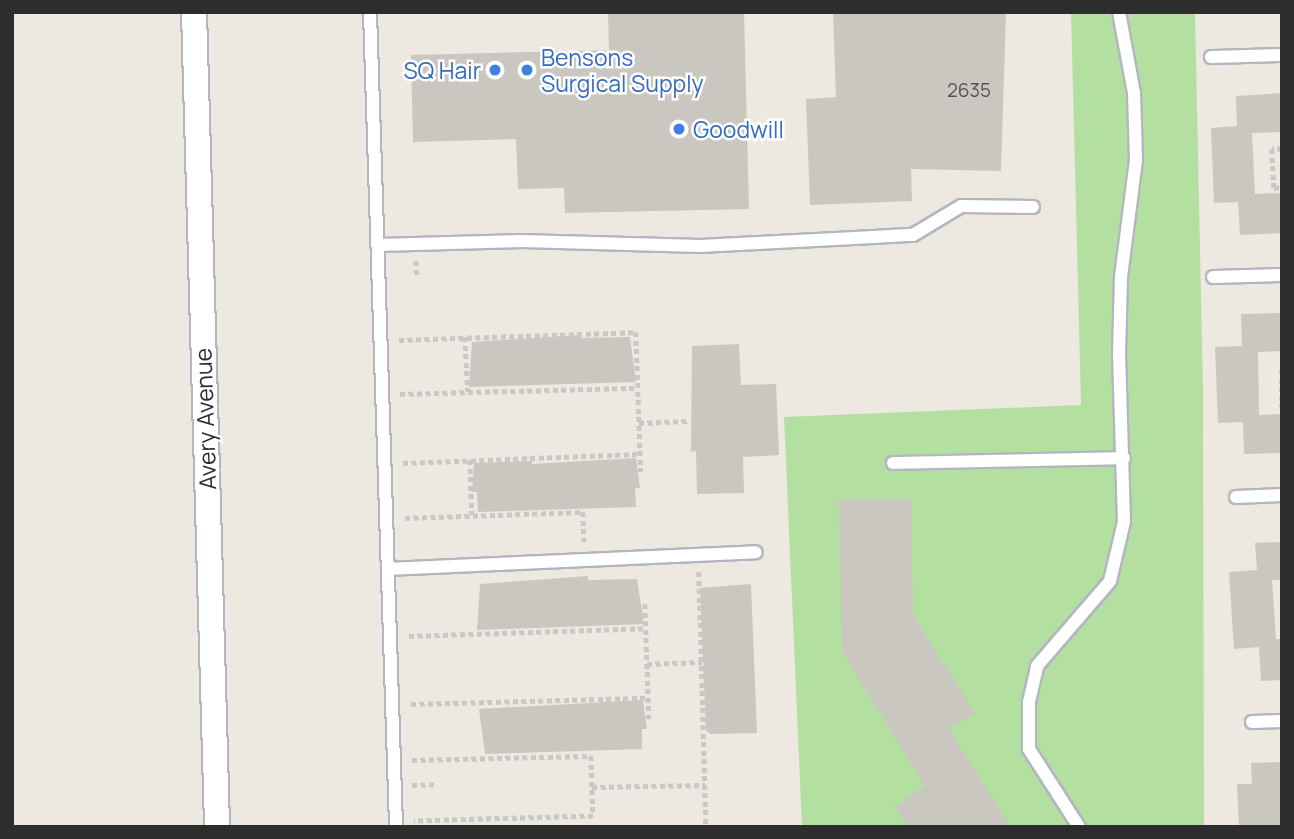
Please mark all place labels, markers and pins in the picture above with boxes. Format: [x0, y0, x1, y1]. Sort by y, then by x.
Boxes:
place label: Bensons Surgical Supply [541, 43, 704, 97]
place label: SQ Hair [403, 56, 481, 84]
marker: SQ Hair [487, 62, 503, 78]
marker: Bensons Surgical Supply [519, 62, 535, 78]
place label: Goodwill [693, 115, 784, 143]
marker: Goodwill [671, 121, 687, 137]

